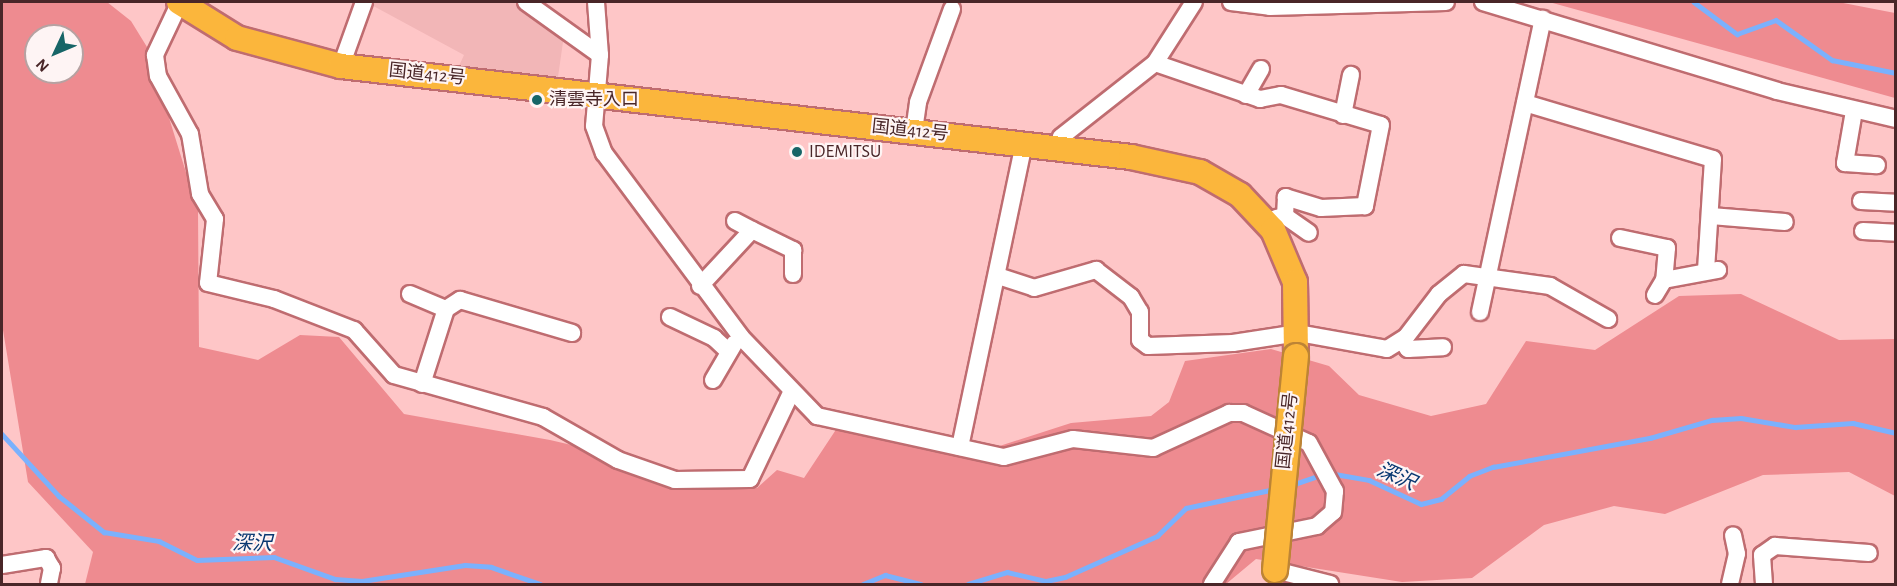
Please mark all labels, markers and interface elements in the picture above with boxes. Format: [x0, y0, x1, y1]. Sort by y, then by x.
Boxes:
north arrow [24, 24, 84, 84]
text: N [33, 56, 52, 75]
street label: 国道412号 [388, 60, 466, 90]
place label: 清雲寺入口 [549, 89, 639, 111]
marker: 清雲寺入口 [530, 93, 544, 107]
street label: 国道412号 [871, 116, 949, 146]
place label: IDEMITSU [809, 141, 881, 163]
marker: IDEMITSU [790, 145, 804, 159]
street label: 国道412号 [1273, 392, 1303, 470]
water label: 深沢 [1373, 458, 1419, 496]
water label: 深沢 [232, 532, 272, 556]

